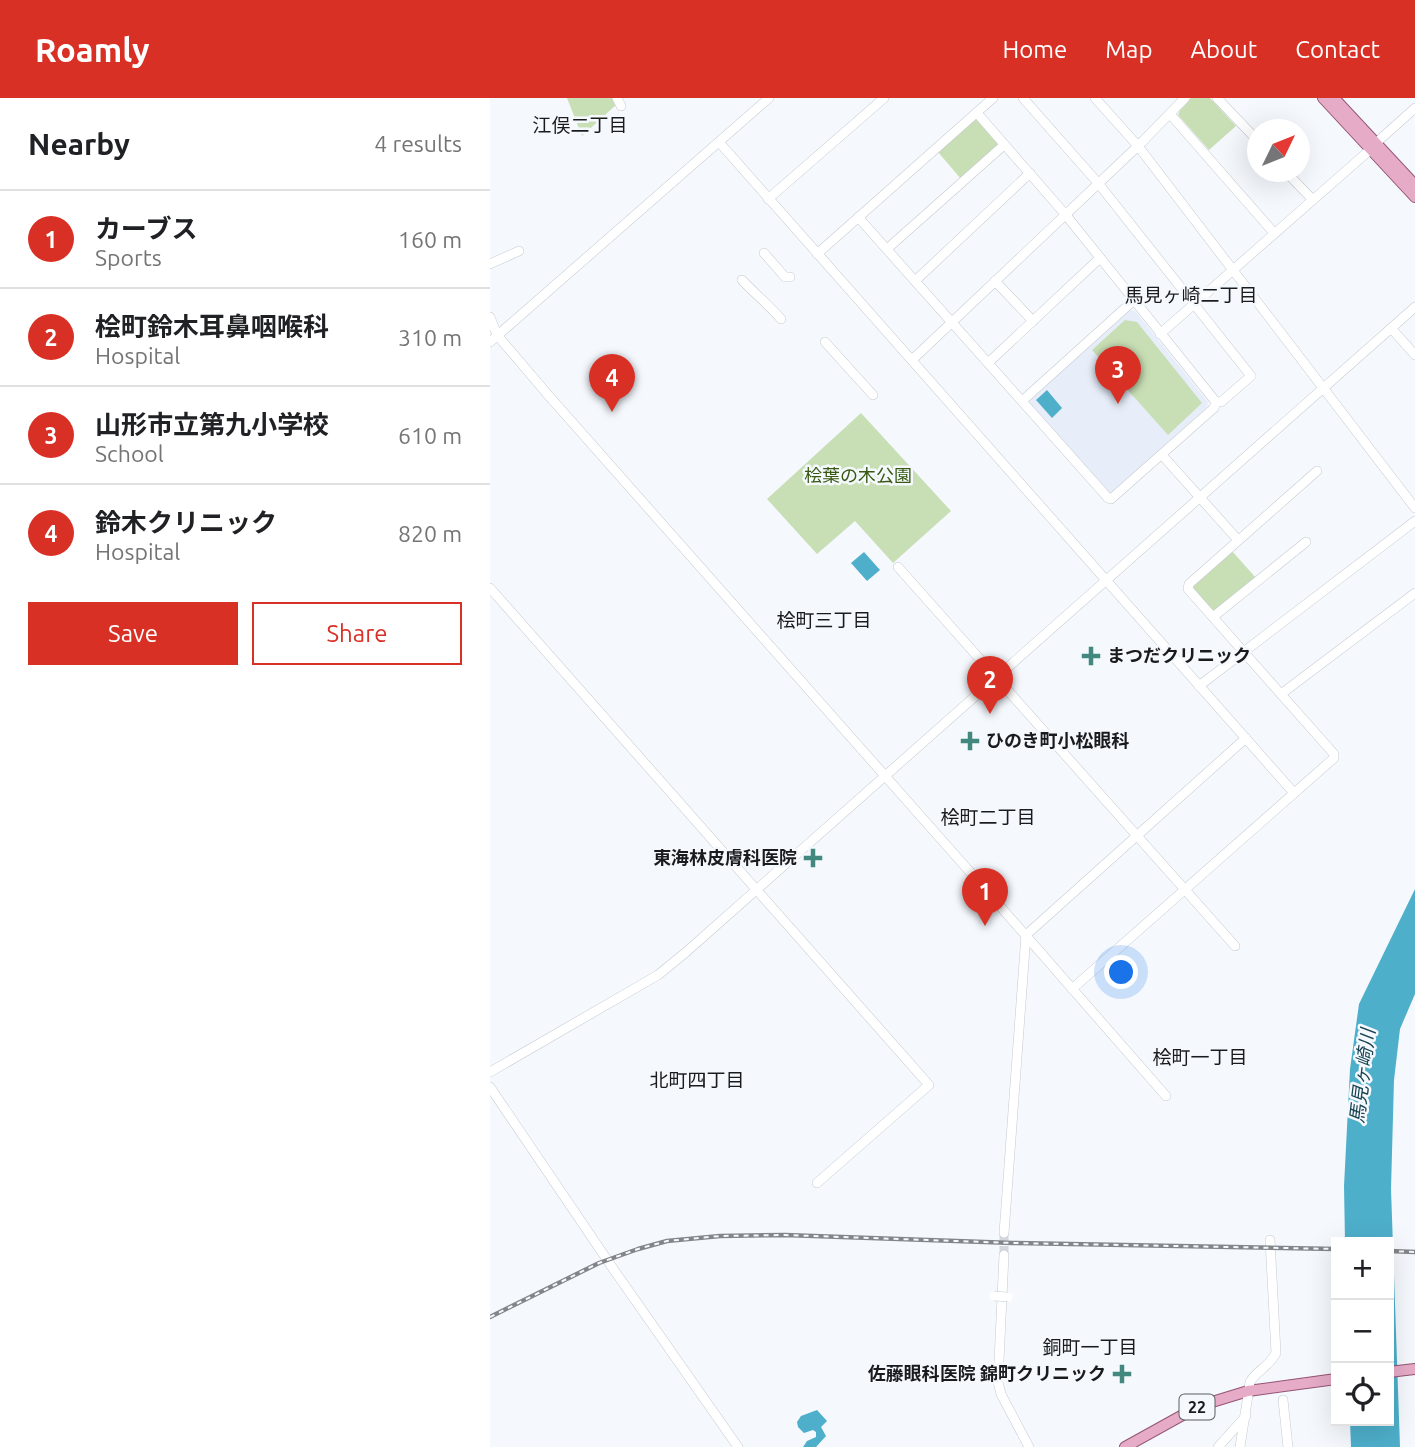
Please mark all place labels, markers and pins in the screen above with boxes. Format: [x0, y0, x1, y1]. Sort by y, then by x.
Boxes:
pin: 3 [1095, 346, 1141, 404]
pin: 4 [589, 354, 635, 412]
place label: まつだクリニック [1107, 645, 1251, 665]
marker: まつだクリニック [1081, 646, 1101, 666]
pin: 2 [967, 656, 1013, 714]
place label: ひのき町小松眼科 [986, 730, 1129, 750]
marker: ひのき町小松眼科 [960, 731, 980, 751]
place label: 東海林皮膚科医院 [653, 847, 797, 867]
marker: 東海林皮膚科医院 [803, 848, 823, 868]
pin: 1 [962, 868, 1008, 926]
place label: 佐藤眼科医院 錦町クリニック [868, 1363, 1106, 1383]
marker: 佐藤眼科医院 錦町クリニック [1112, 1364, 1132, 1384]

